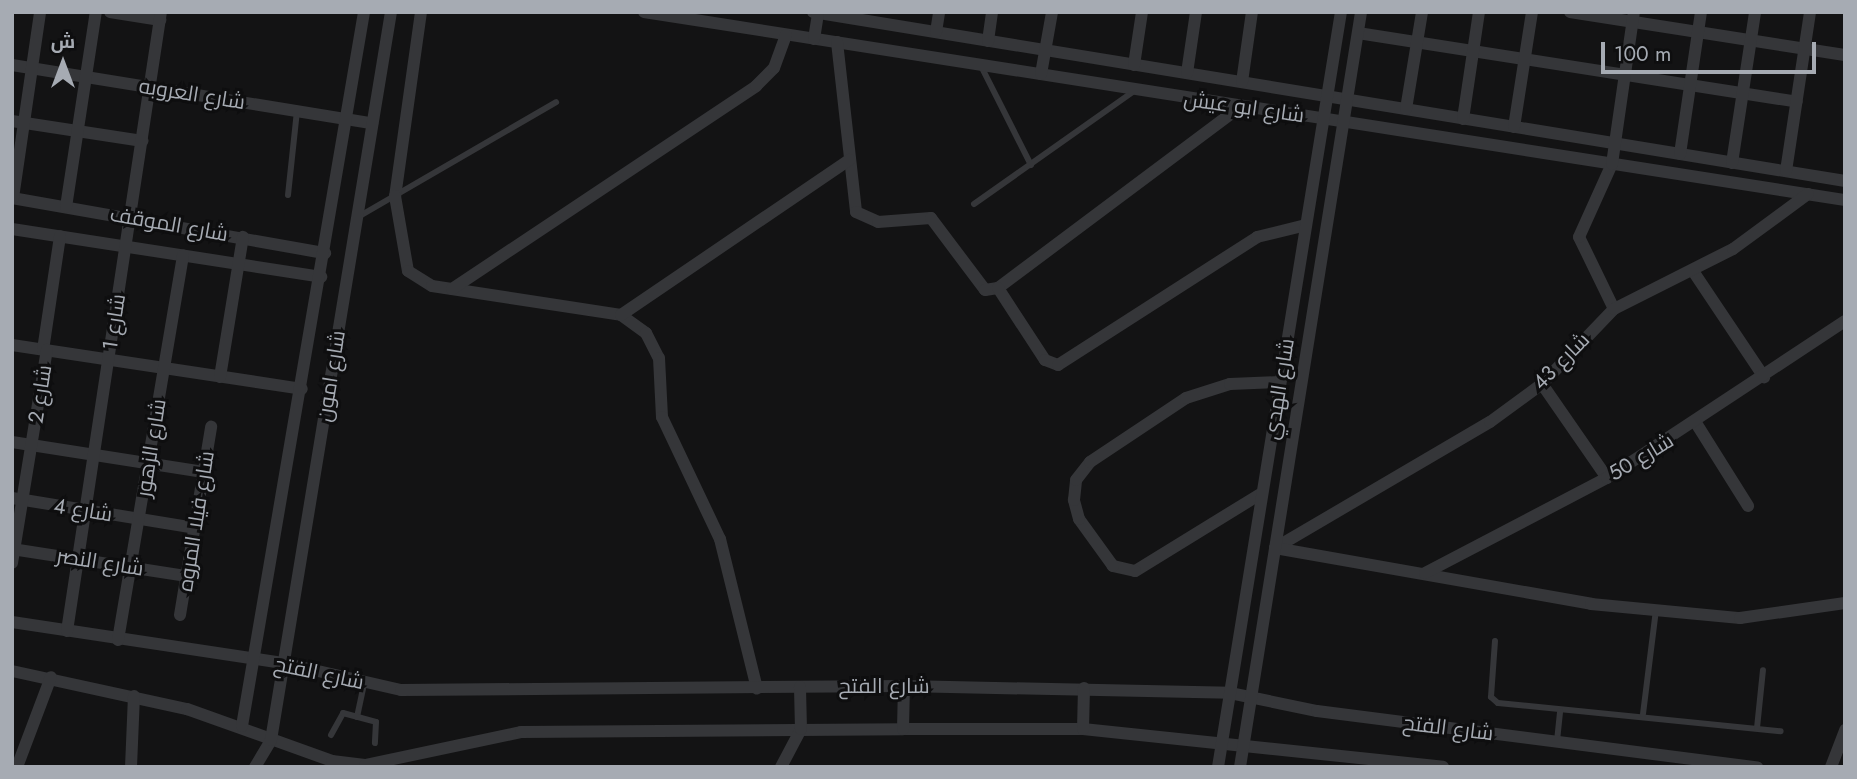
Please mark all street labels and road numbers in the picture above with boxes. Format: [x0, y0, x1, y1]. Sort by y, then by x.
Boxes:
street label: شارع العروبه [137, 73, 247, 115]
street label: شارع ابو عيش [1182, 86, 1306, 128]
street label: شارع الموقف [108, 201, 230, 247]
street label: شارع 1 [97, 292, 131, 352]
street label: شارع 43 [1527, 327, 1595, 395]
street label: شارع امون [311, 328, 351, 424]
street label: شارع الهدي [1259, 337, 1299, 441]
street label: شارع 2 [23, 363, 57, 425]
street label: شارع الزهور [131, 397, 171, 499]
street label: شارع 50 [1604, 428, 1678, 486]
street label: شارع فيلا المروه [172, 449, 220, 593]
street label: شارع 4 [52, 493, 114, 527]
street label: شارع النصر [55, 543, 145, 581]
street label: شارع الفتح [272, 651, 366, 695]
street label: شارع الفتح [838, 673, 930, 699]
street label: شارع الفتح [1401, 710, 1495, 746]

